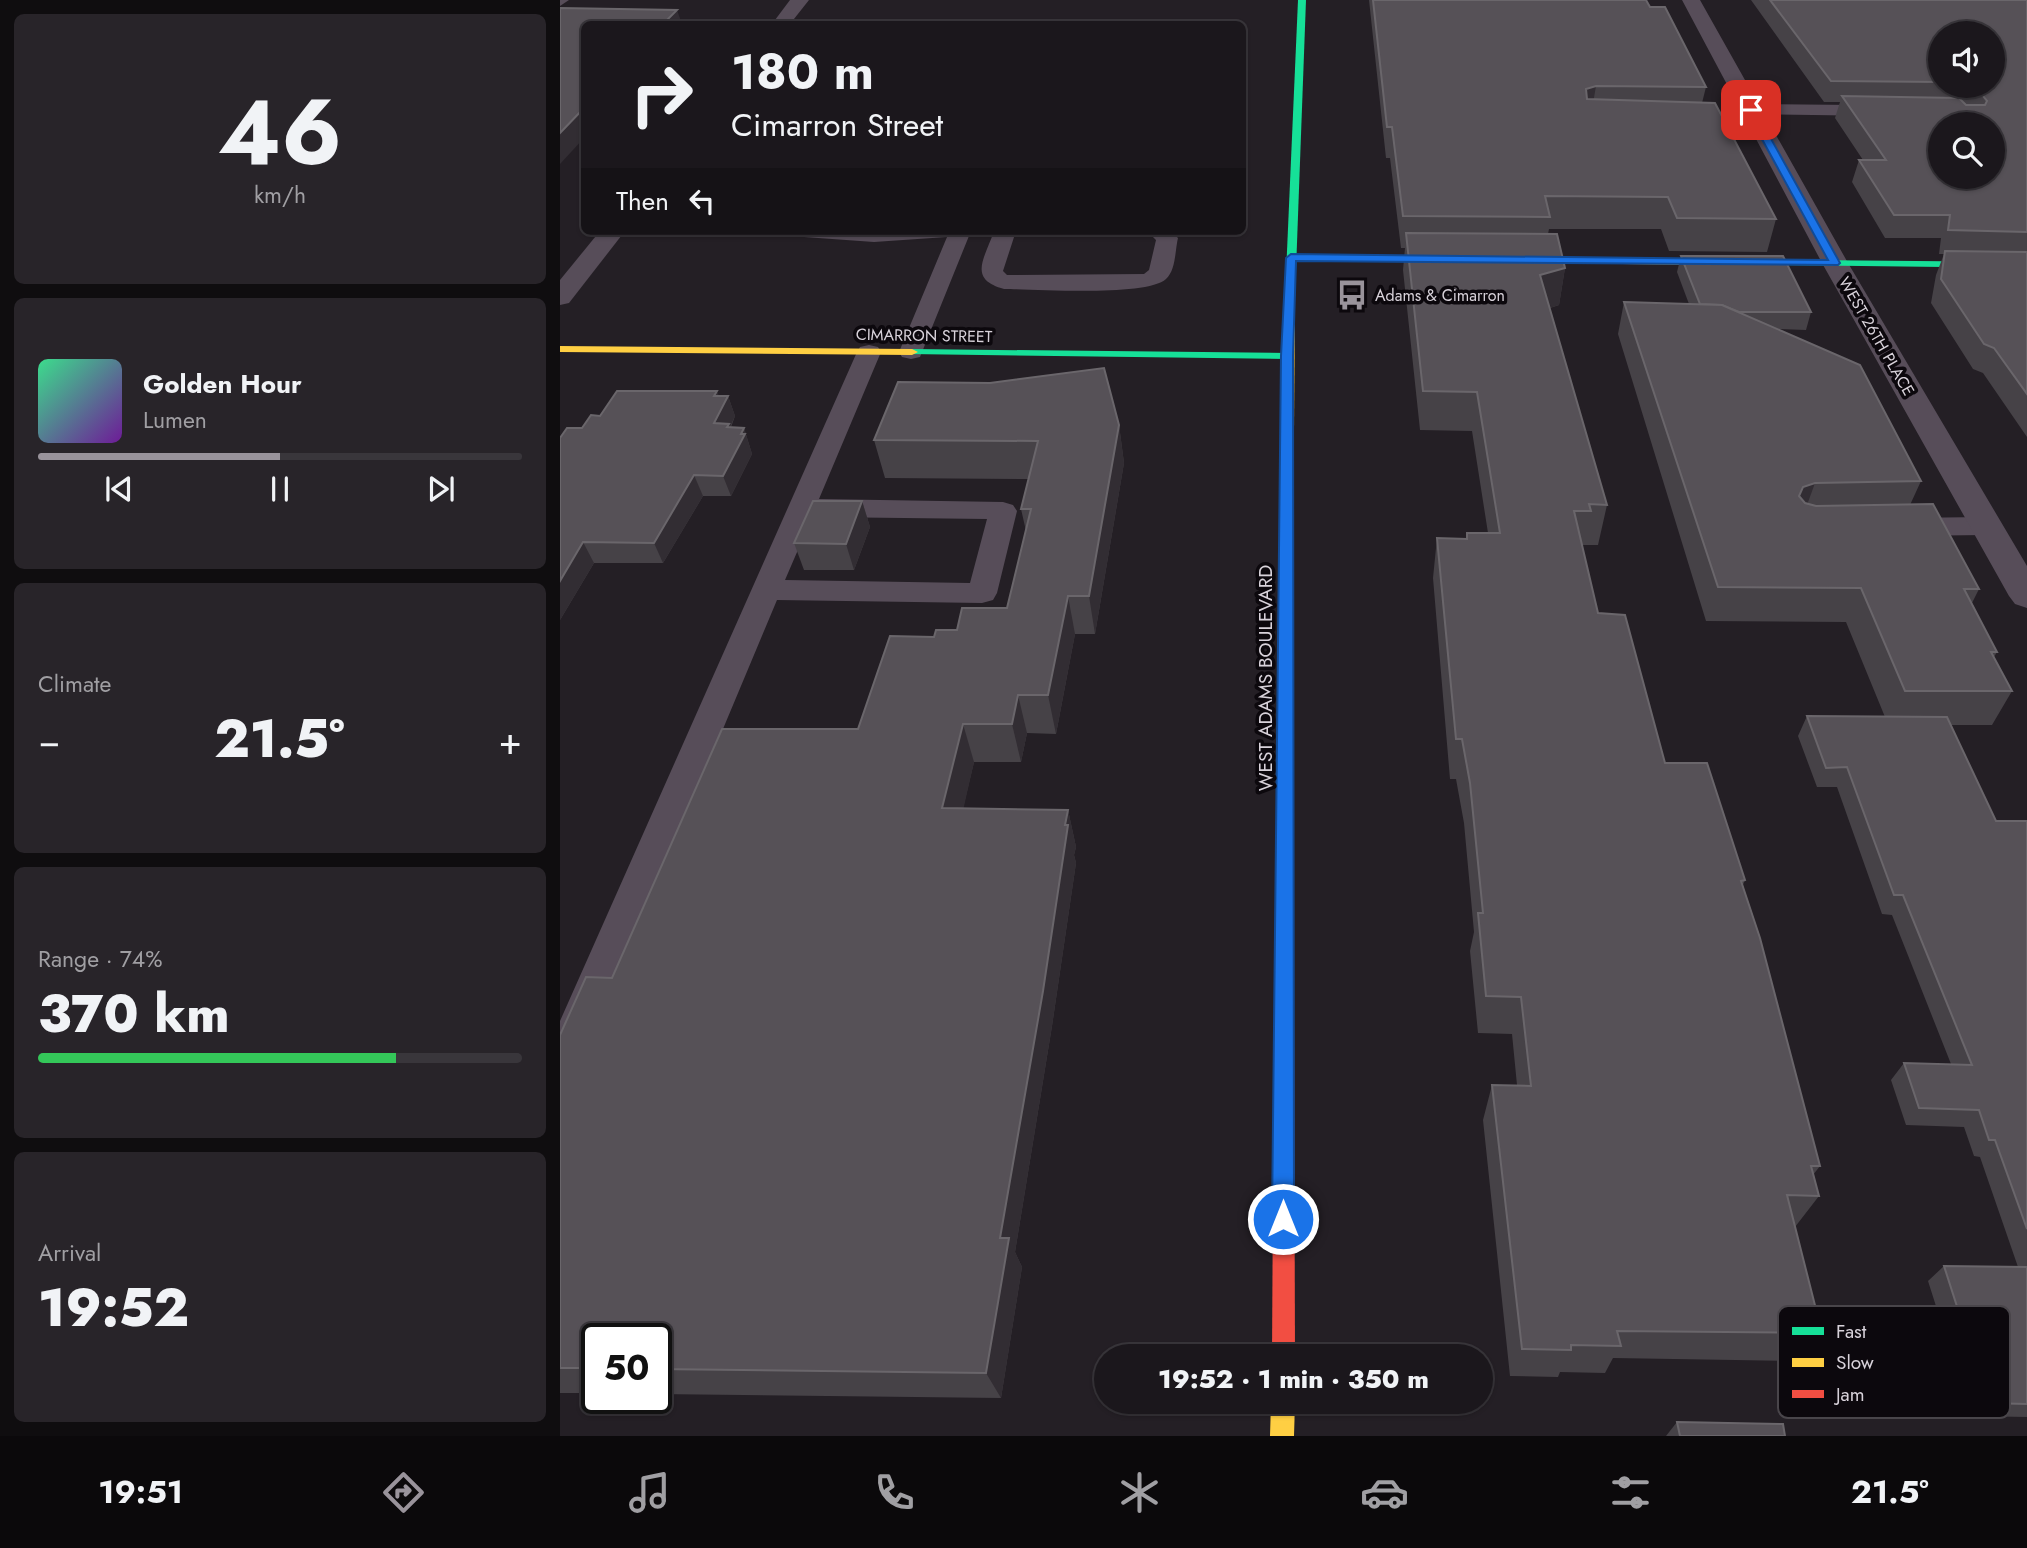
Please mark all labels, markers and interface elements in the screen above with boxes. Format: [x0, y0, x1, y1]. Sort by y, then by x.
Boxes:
map controls [1928, 21, 2005, 189]
button: sound [1928, 21, 2005, 98]
text: 180 m [731, 37, 874, 107]
icon: right [616, 49, 707, 140]
text: 46 [218, 67, 342, 198]
pin [1721, 80, 1781, 140]
icon: arrive [1732, 91, 1770, 129]
text: Cimarron Street [731, 102, 943, 148]
button: search [1928, 112, 2005, 189]
text: km/h [254, 178, 306, 212]
text: Then [616, 182, 669, 220]
icon: left [683, 182, 721, 220]
street label: WEST 26TH PLACE [1833, 273, 1920, 400]
bus stop icon: Adams & Cimarron [1335, 278, 1369, 312]
place label: Adams & Cimarron [1375, 284, 1505, 307]
street label: CIMARRON STREET [856, 323, 993, 348]
text: Golden Hour [143, 365, 302, 403]
text: Lumen [143, 403, 207, 437]
icon: previous [100, 470, 138, 508]
icon: pause [261, 470, 299, 508]
icon: next [422, 470, 460, 508]
street label: WEST ADAMS BOULEVARD [1252, 565, 1279, 791]
text: Climate [38, 667, 111, 701]
text: 21.5° [214, 701, 345, 777]
text: − [38, 713, 60, 768]
text: + [499, 713, 522, 768]
text: Range · 74% [38, 942, 162, 976]
text: 370 km [38, 976, 230, 1052]
position arrow [1246, 1182, 1320, 1256]
text: Arrival [38, 1236, 101, 1270]
text: 19:52 [38, 1270, 189, 1346]
legend [1778, 1306, 2010, 1418]
text: Fast [1836, 1318, 1867, 1345]
speed limit sign: 50 [581, 1323, 672, 1414]
text: Slow [1836, 1349, 1874, 1376]
text: 19:52 · 1 min · 350 m [1158, 1360, 1429, 1398]
text: Jam [1833, 1381, 1865, 1408]
icon: directions [379, 1468, 428, 1517]
icon: music [625, 1468, 674, 1517]
icon: phone [870, 1468, 919, 1517]
icon: climate [1115, 1468, 1164, 1517]
icon: car [1360, 1468, 1409, 1517]
icon: filters [1606, 1468, 1655, 1517]
text: 19:51 [98, 1469, 183, 1515]
text: 21.5° [1851, 1469, 1929, 1515]

